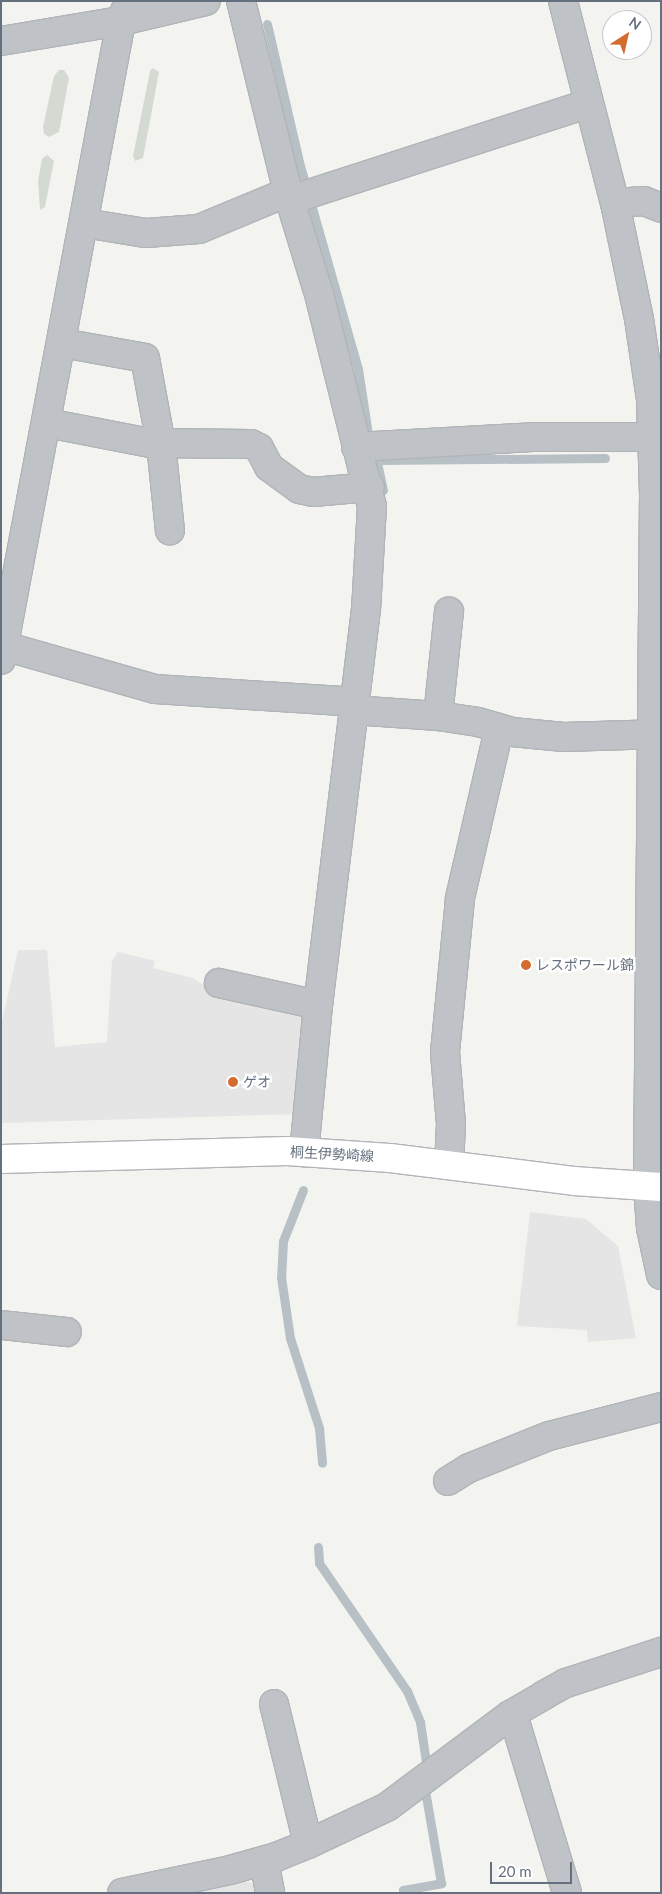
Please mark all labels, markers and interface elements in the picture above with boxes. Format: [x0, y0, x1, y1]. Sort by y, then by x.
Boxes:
north arrow [602, 10, 652, 60]
text: N [626, 13, 645, 33]
place label: レスポワール錦 [536, 957, 634, 973]
marker: レスポワール錦 [520, 959, 532, 971]
place label: ゲオ [243, 1074, 271, 1090]
marker: ゲオ [227, 1076, 239, 1088]
street label: 桐生伊勢崎線 [290, 1143, 374, 1165]
scale bar [492, 1852, 574, 1884]
text: 20 m [498, 1862, 532, 1880]

